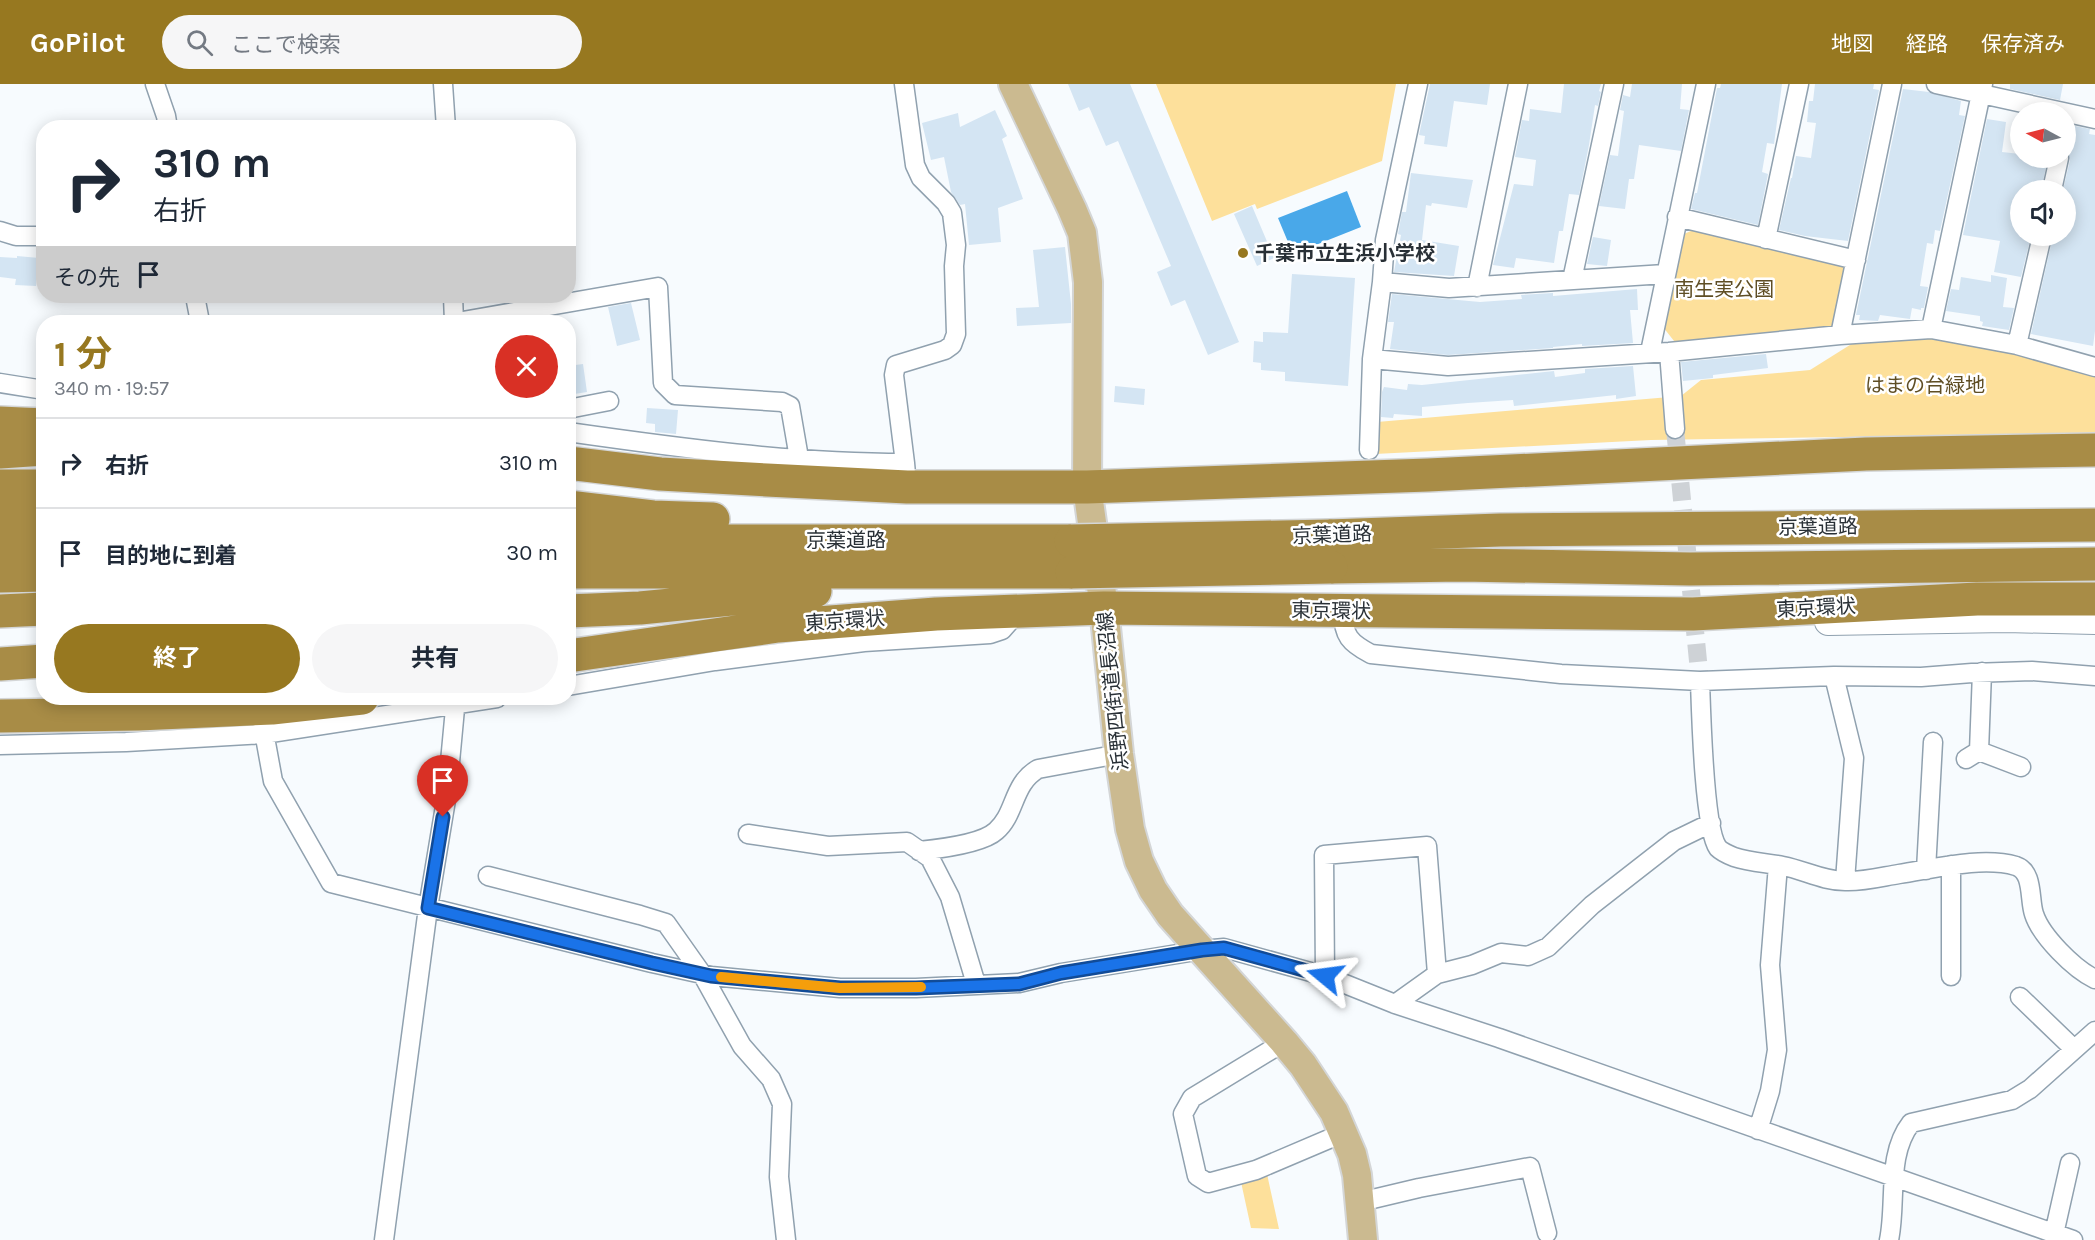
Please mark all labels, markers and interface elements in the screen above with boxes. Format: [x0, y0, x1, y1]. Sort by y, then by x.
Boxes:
search box [162, 15, 582, 69]
text: GoPilot [30, 26, 126, 59]
icon: search [183, 26, 216, 59]
text: ここで検索 [231, 32, 341, 58]
text: 地図 [1831, 32, 1873, 56]
text: 経路 [1906, 32, 1948, 56]
text: 保存済み [1981, 32, 2065, 56]
north arrow [2010, 102, 2076, 168]
map controls [2010, 102, 2076, 246]
text: 310 m [153, 138, 271, 188]
icon: right [54, 144, 132, 222]
button: sound [2010, 180, 2076, 246]
text: 右折 [153, 195, 207, 227]
place label: 千葉市立生浜小学校 [1255, 242, 1435, 265]
marker: 千葉市立生浜小学校 [1236, 246, 1250, 260]
icon: arrive [132, 258, 165, 291]
text: その先 [54, 265, 120, 291]
park label: 南生実公園 [1674, 278, 1774, 301]
text: 1 分 [54, 333, 112, 375]
button: close [495, 335, 558, 398]
park label: はまの台緑地 [1865, 374, 1985, 397]
text: 340 m · 19:57 [54, 377, 169, 400]
icon: right [54, 447, 87, 480]
text: 310 m [499, 450, 558, 476]
text: 右折 [105, 453, 149, 479]
street label: 京葉道路 [1778, 515, 1858, 539]
street label: 京葉道路 [1292, 522, 1372, 548]
street label: 京葉道路 [806, 529, 886, 552]
icon: arrive [54, 537, 87, 570]
text: 30 m [506, 540, 558, 566]
text: 目的地に到着 [105, 543, 237, 569]
street label: 東京環状 [1775, 594, 1857, 622]
street label: 東京環状 [1291, 599, 1371, 623]
street label: 東京環状 [804, 607, 886, 635]
street label: 浜野四街道長沼線 [1093, 610, 1133, 772]
button: 終了 [54, 624, 300, 693]
button: 共有 [312, 624, 558, 693]
pin [417, 755, 468, 817]
icon: arrive [426, 764, 459, 797]
position arrow [1293, 944, 1357, 1008]

